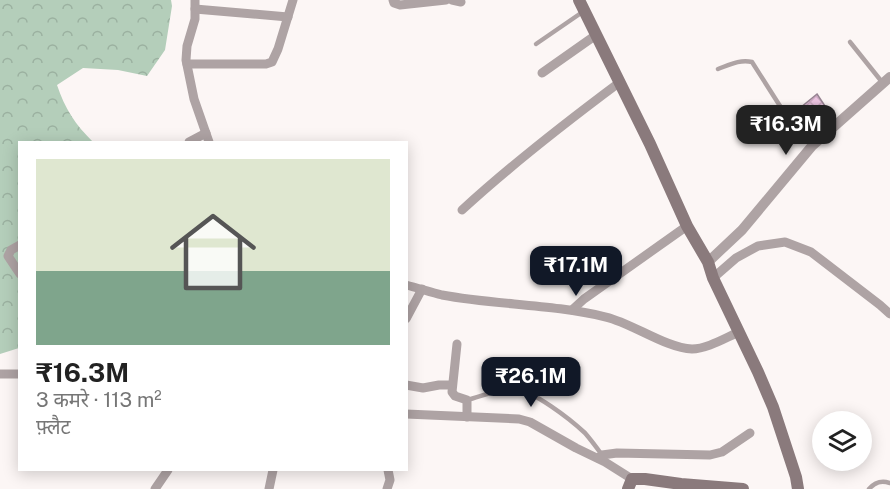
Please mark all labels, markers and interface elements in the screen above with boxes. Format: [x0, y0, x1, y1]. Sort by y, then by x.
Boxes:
pin: ₹16.3M [737, 105, 835, 156]
text: ₹16.3M [750, 112, 822, 136]
icon: home [159, 198, 267, 306]
pin: ₹17.1M [527, 246, 625, 297]
text: ₹17.1M [544, 253, 608, 277]
text: ₹16.3M [36, 357, 129, 388]
pin: ₹26.1M [482, 357, 580, 408]
text: ₹26.1M [495, 364, 567, 388]
text: 3 कमरे · 113 m² [36, 388, 162, 412]
map controls [812, 411, 872, 471]
button: layers [812, 411, 872, 471]
text: फ़्लैट [36, 415, 71, 439]

